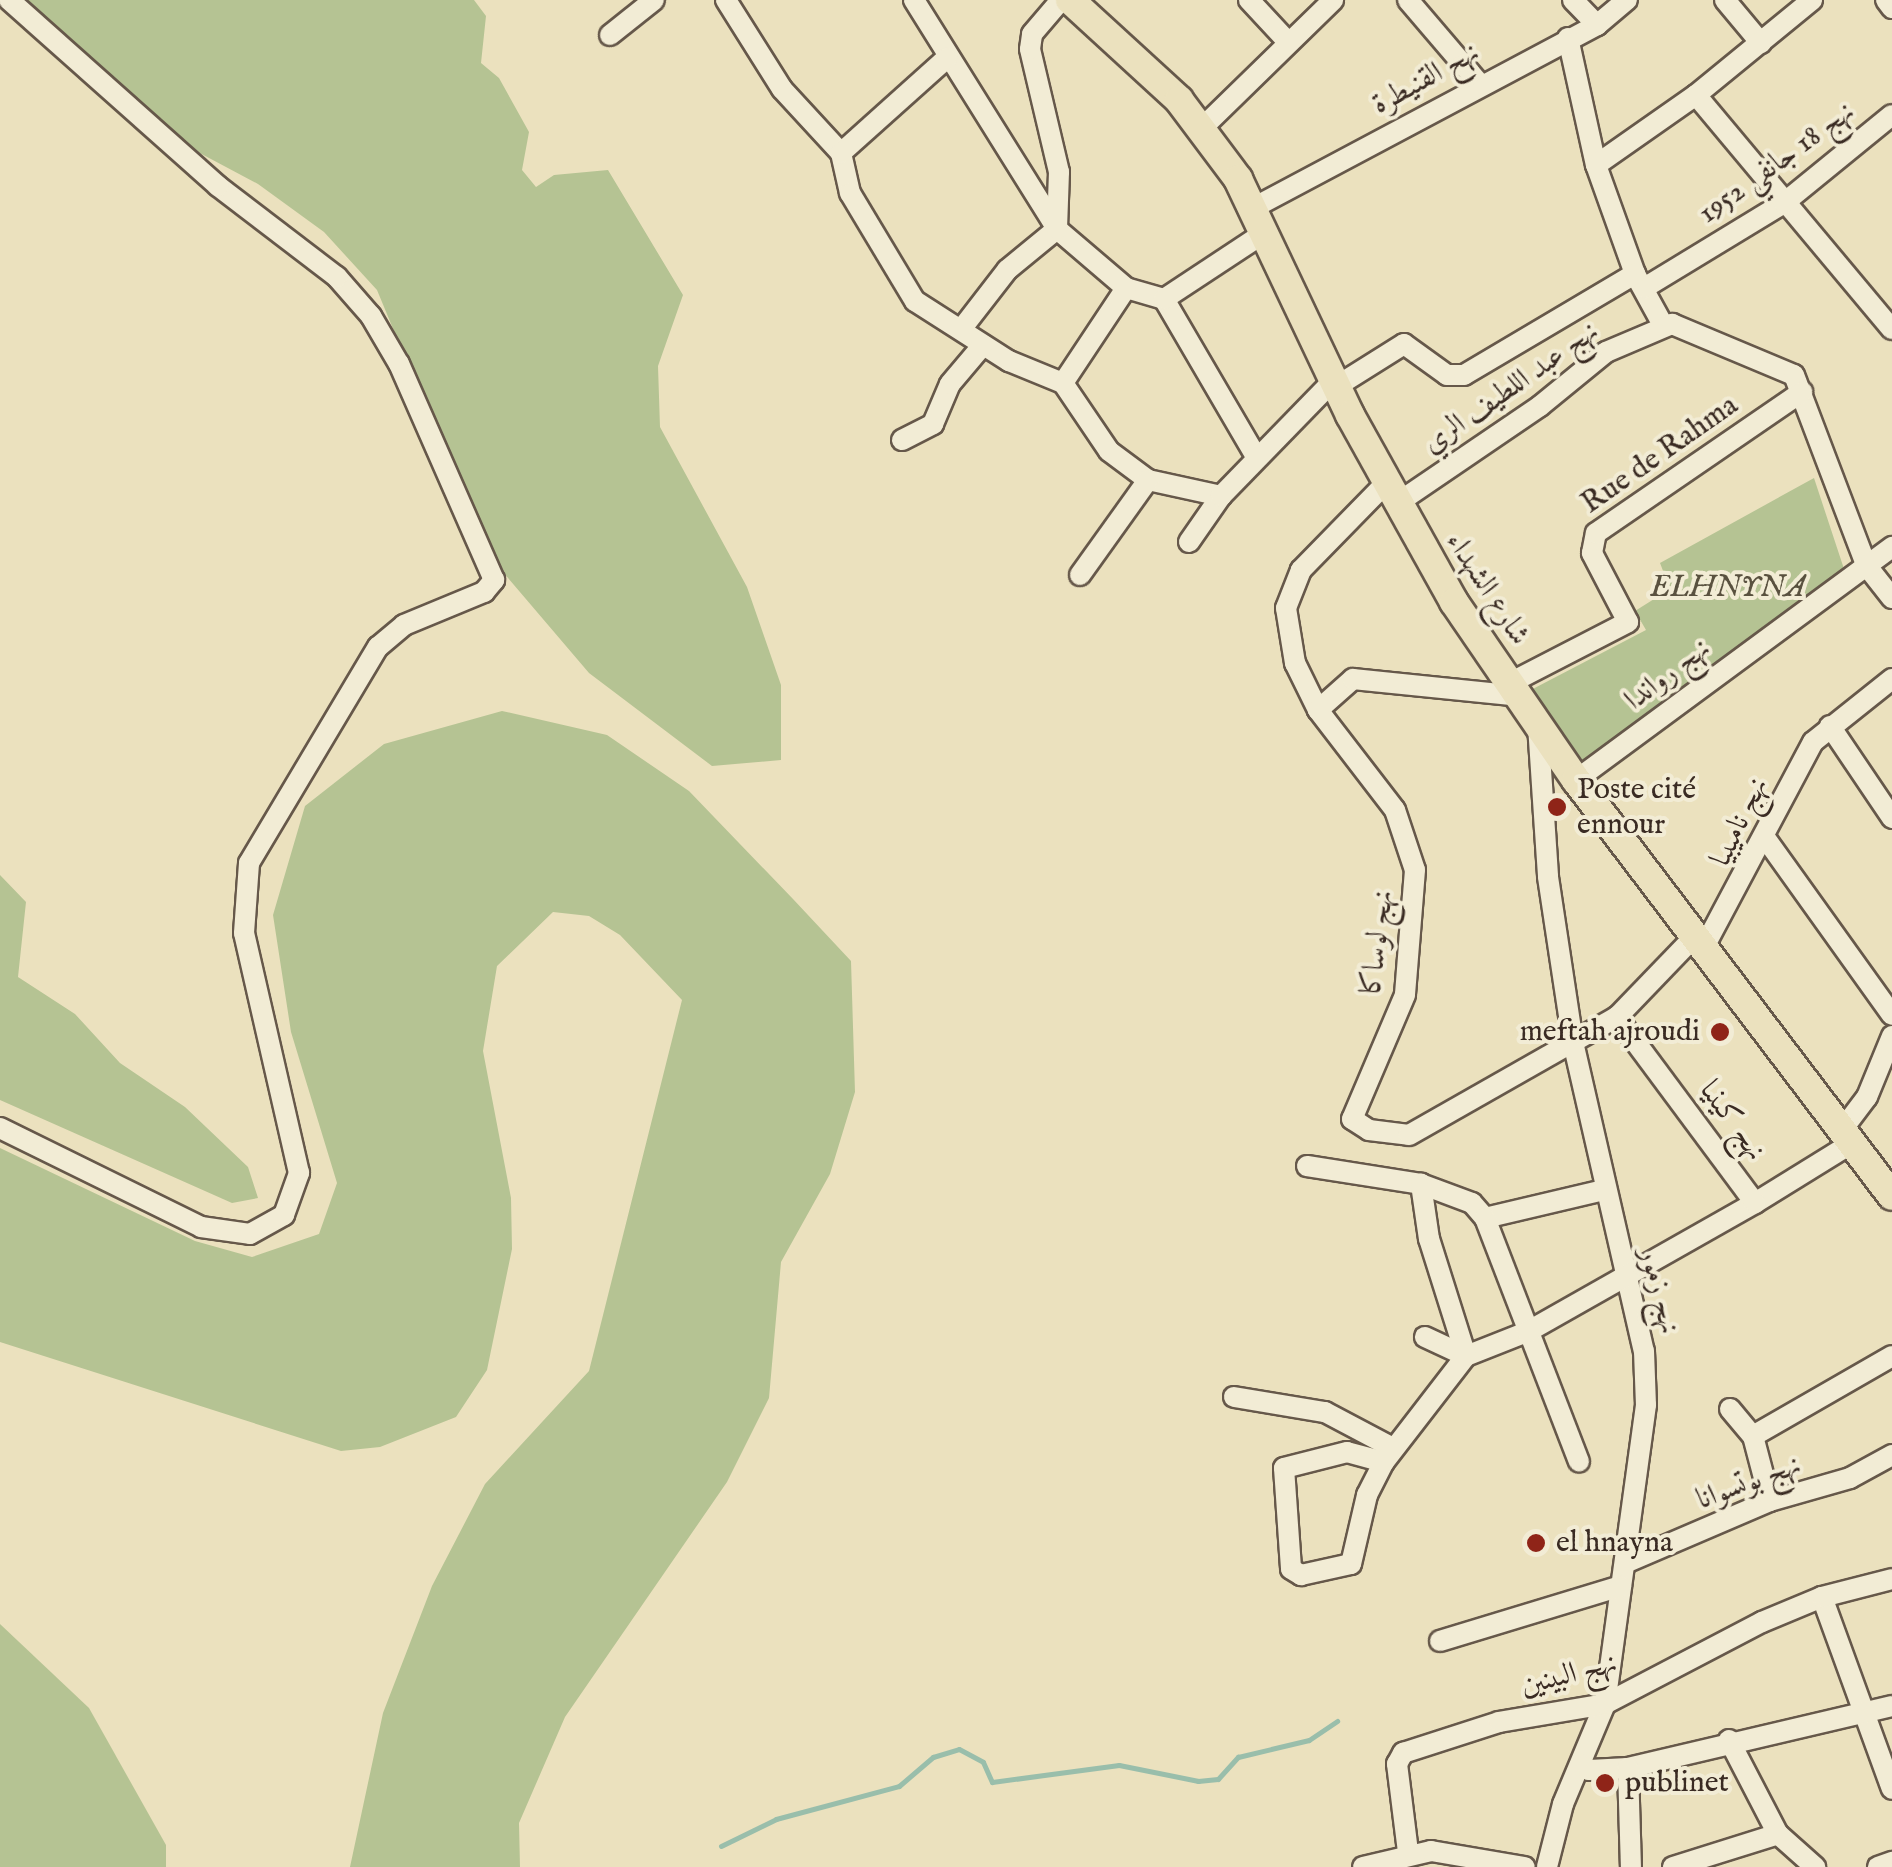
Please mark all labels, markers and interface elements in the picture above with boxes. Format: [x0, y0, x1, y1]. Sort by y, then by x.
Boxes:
street label: نهح القنيطرة [1366, 35, 1486, 123]
street label: نهج 18 جانفي 1952 [1692, 94, 1862, 232]
street label: نهج عبد اللطيف الري [1416, 314, 1606, 462]
street label: Rue de Rahma [1575, 388, 1745, 522]
street label: شارع الشهداء [1437, 526, 1537, 652]
park label: ELHNYNA [1650, 570, 1806, 606]
street label: نهج رواندا [1618, 631, 1718, 719]
place label: Poste cité ennour [1577, 772, 1696, 842]
street label: نهج ناميبيا [1703, 772, 1777, 872]
marker: Poste cité ennour [1546, 796, 1568, 818]
street label: نهج لوساكا [1354, 888, 1402, 996]
place label: meftah ajroudi [1520, 1014, 1700, 1050]
marker: meftah ajroudi [1709, 1021, 1731, 1043]
street label: نهج كينيا [1691, 1074, 1773, 1168]
street label: نهج زمور [1631, 1244, 1687, 1338]
street label: نهج بوتسوانا [1692, 1448, 1806, 1518]
place label: el hnayna [1556, 1525, 1673, 1561]
marker: el hnayna [1525, 1532, 1547, 1554]
street label: نهج البينين [1517, 1646, 1621, 1704]
place label: publinet [1625, 1765, 1729, 1801]
marker: publinet [1594, 1772, 1616, 1794]

